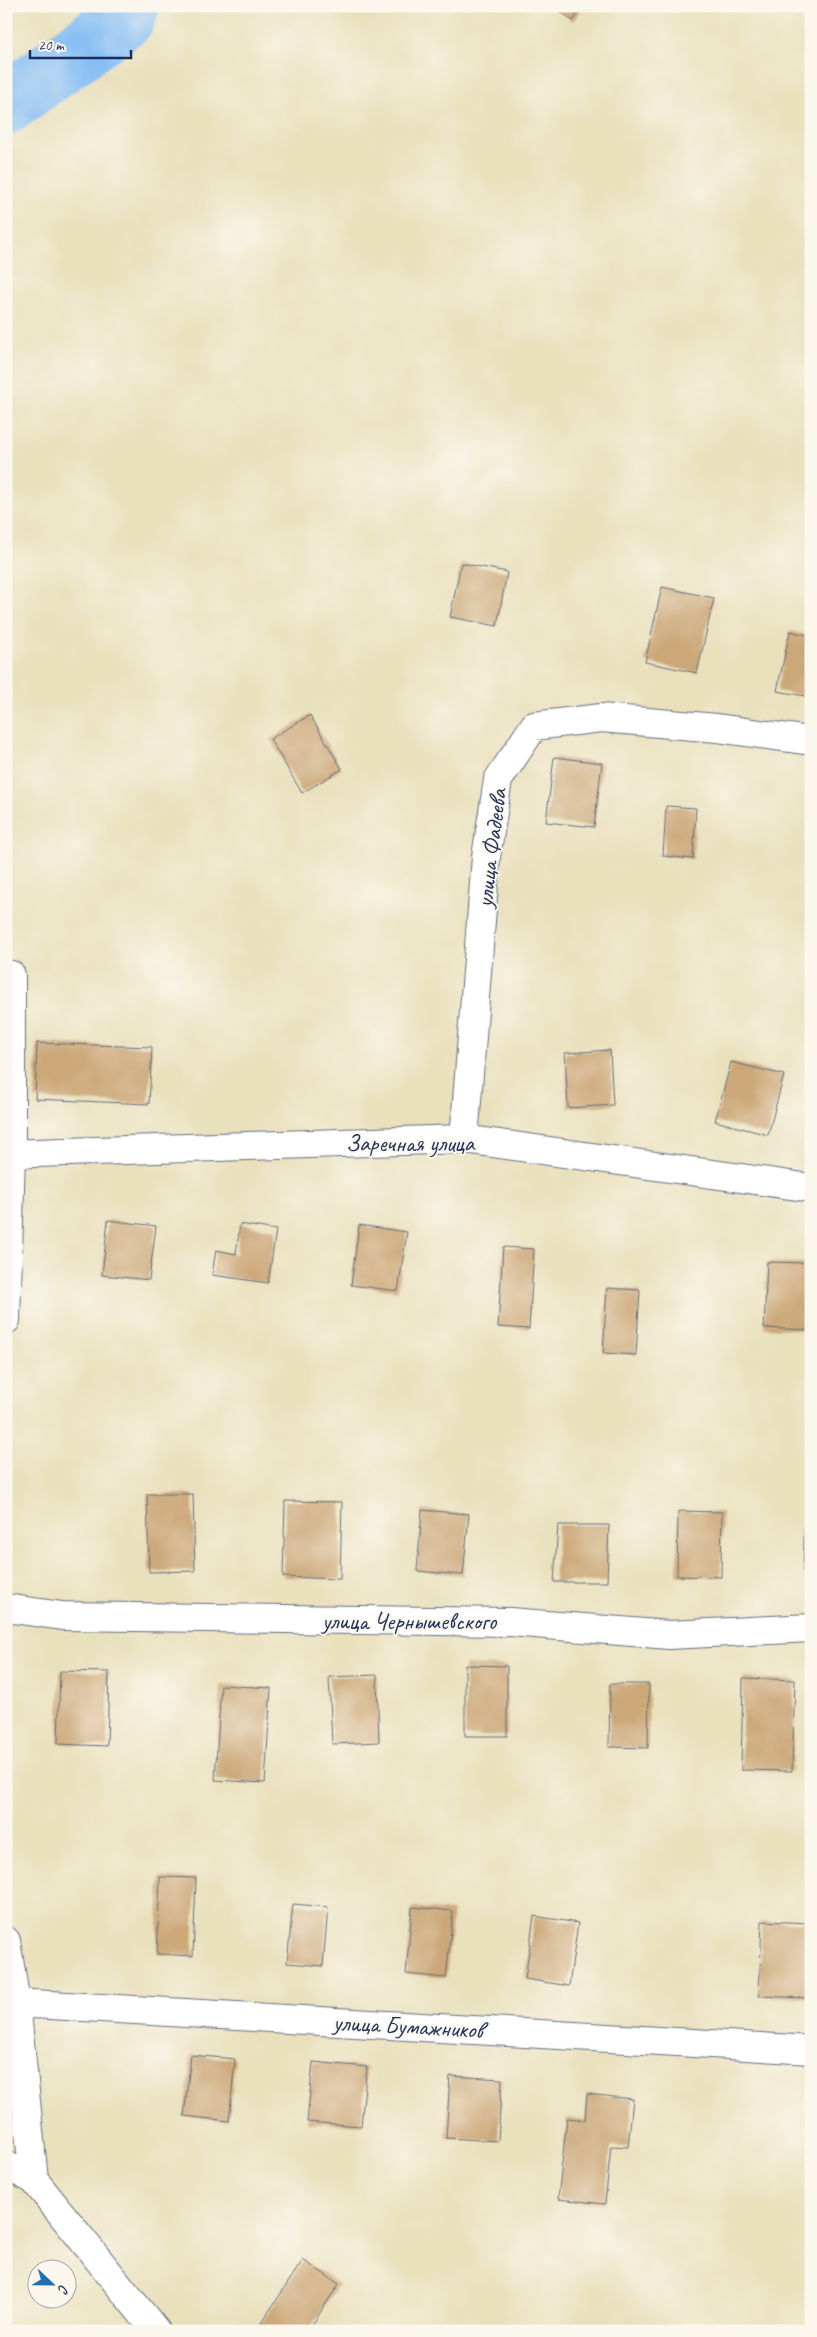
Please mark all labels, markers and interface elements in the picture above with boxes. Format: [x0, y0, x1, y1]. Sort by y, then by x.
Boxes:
scale bar [30, 28, 131, 60]
text: 20 m [38, 36, 65, 55]
street label: улица Фадеева [469, 785, 513, 911]
street label: Заречная улица [346, 1128, 476, 1158]
street label: улица Чернышевского [320, 1606, 498, 1636]
street label: улица Бумажников [330, 2007, 489, 2045]
north arrow [28, 2260, 78, 2310]
text: С [54, 2282, 73, 2297]

